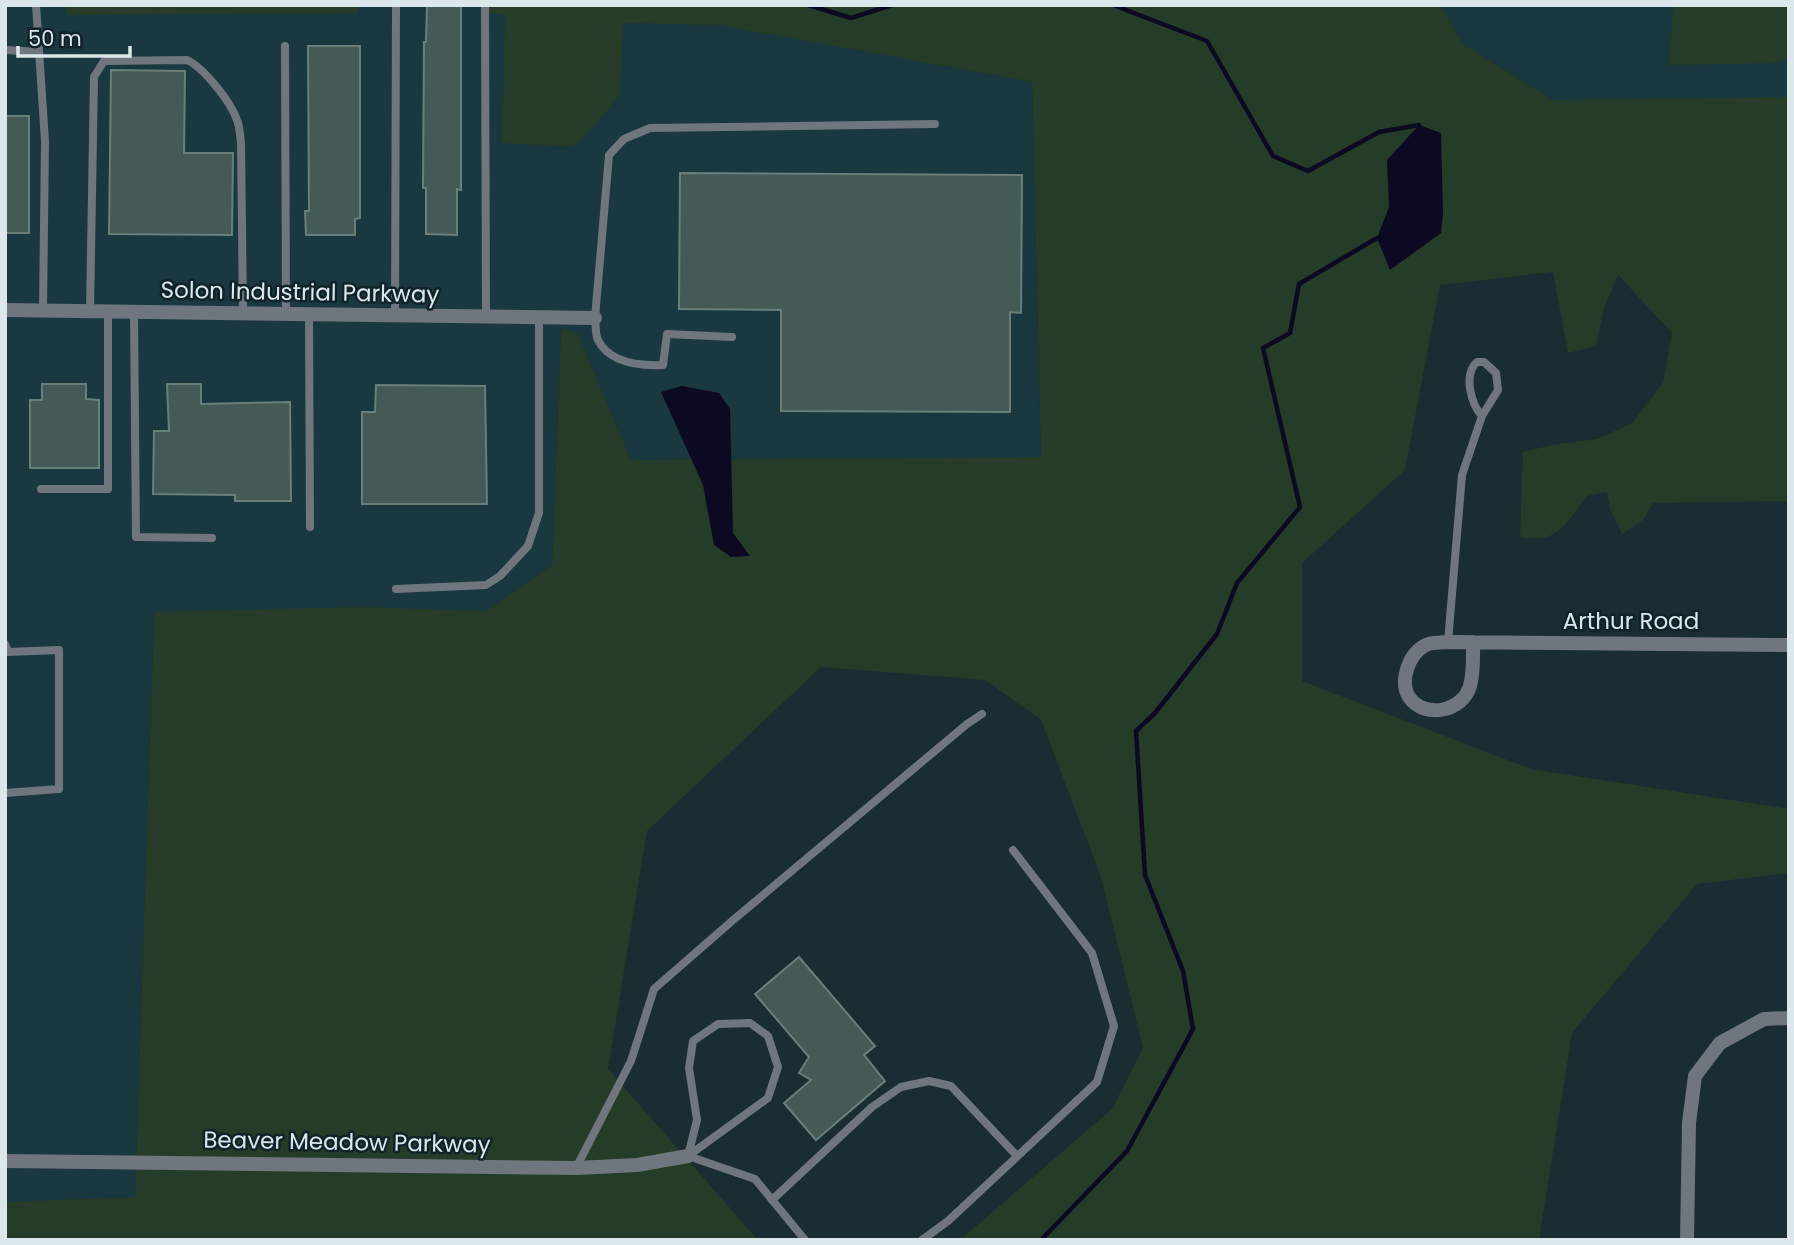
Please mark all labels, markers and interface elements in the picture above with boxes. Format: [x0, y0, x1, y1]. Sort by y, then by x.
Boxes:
scale bar [18, 14, 130, 58]
text: 50 m [28, 24, 82, 53]
street label: Solon Industrial Parkway [160, 274, 440, 310]
street label: Arthur Road [1563, 605, 1699, 637]
street label: Beaver Meadow Parkway [203, 1123, 491, 1161]

